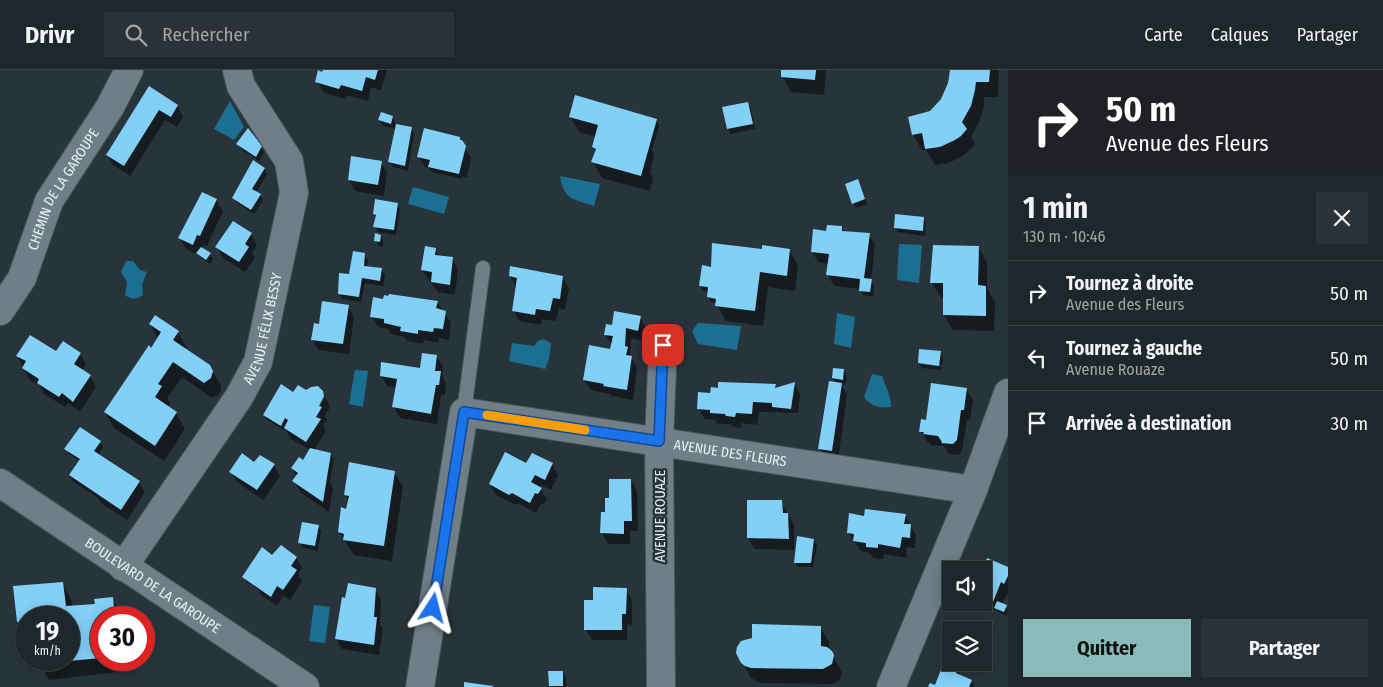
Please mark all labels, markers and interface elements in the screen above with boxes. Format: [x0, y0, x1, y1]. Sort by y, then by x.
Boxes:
search box [104, 12, 454, 57]
text: Drivr [25, 21, 74, 49]
icon: search [122, 21, 150, 49]
text: Rechercher [162, 23, 250, 46]
text: Carte [1144, 24, 1183, 46]
text: Calques [1211, 24, 1269, 46]
text: Partager [1297, 24, 1358, 46]
text: 50 m [1106, 88, 1176, 130]
icon: right [1023, 90, 1088, 155]
street label: CHEMIN DE LA GAROUPE [24, 125, 103, 252]
text: Avenue des Fleurs [1106, 130, 1269, 157]
text: 1 min [1023, 190, 1088, 226]
button: close [1316, 192, 1368, 244]
text: 130 m · 10:46 [1023, 227, 1105, 246]
street label: AVENUE FÉLIX BESSY [239, 271, 285, 387]
text: Tournez à droite [1066, 272, 1194, 295]
icon: right [1023, 279, 1051, 307]
text: 50 m [1330, 282, 1368, 305]
text: Avenue des Fleurs [1066, 295, 1184, 314]
pin [642, 324, 684, 366]
icon: arrive [649, 331, 677, 359]
text: Tournez à gauche [1066, 337, 1202, 360]
icon: left [1023, 344, 1051, 372]
text: 50 m [1330, 347, 1368, 370]
text: Avenue Rouaze [1066, 360, 1165, 379]
icon: arrive [1023, 409, 1051, 437]
text: Arrivée à destination [1066, 412, 1232, 435]
text: 30 m [1330, 412, 1368, 435]
street label: AVENUE DES FLEURS [673, 436, 788, 470]
street label: AVENUE ROUAZE [652, 469, 669, 562]
street label: BOULEVARD DE LA GAROUPE [82, 534, 224, 637]
map controls [942, 561, 992, 671]
button: sound [942, 561, 992, 611]
position arrow [406, 581, 458, 633]
speed limit sign: 30 [90, 606, 155, 671]
text: 19 [36, 617, 59, 647]
button: Quitter [1023, 619, 1191, 677]
button: Partager [1201, 619, 1368, 677]
button: layers [942, 621, 992, 671]
text: km/h [34, 644, 61, 658]

